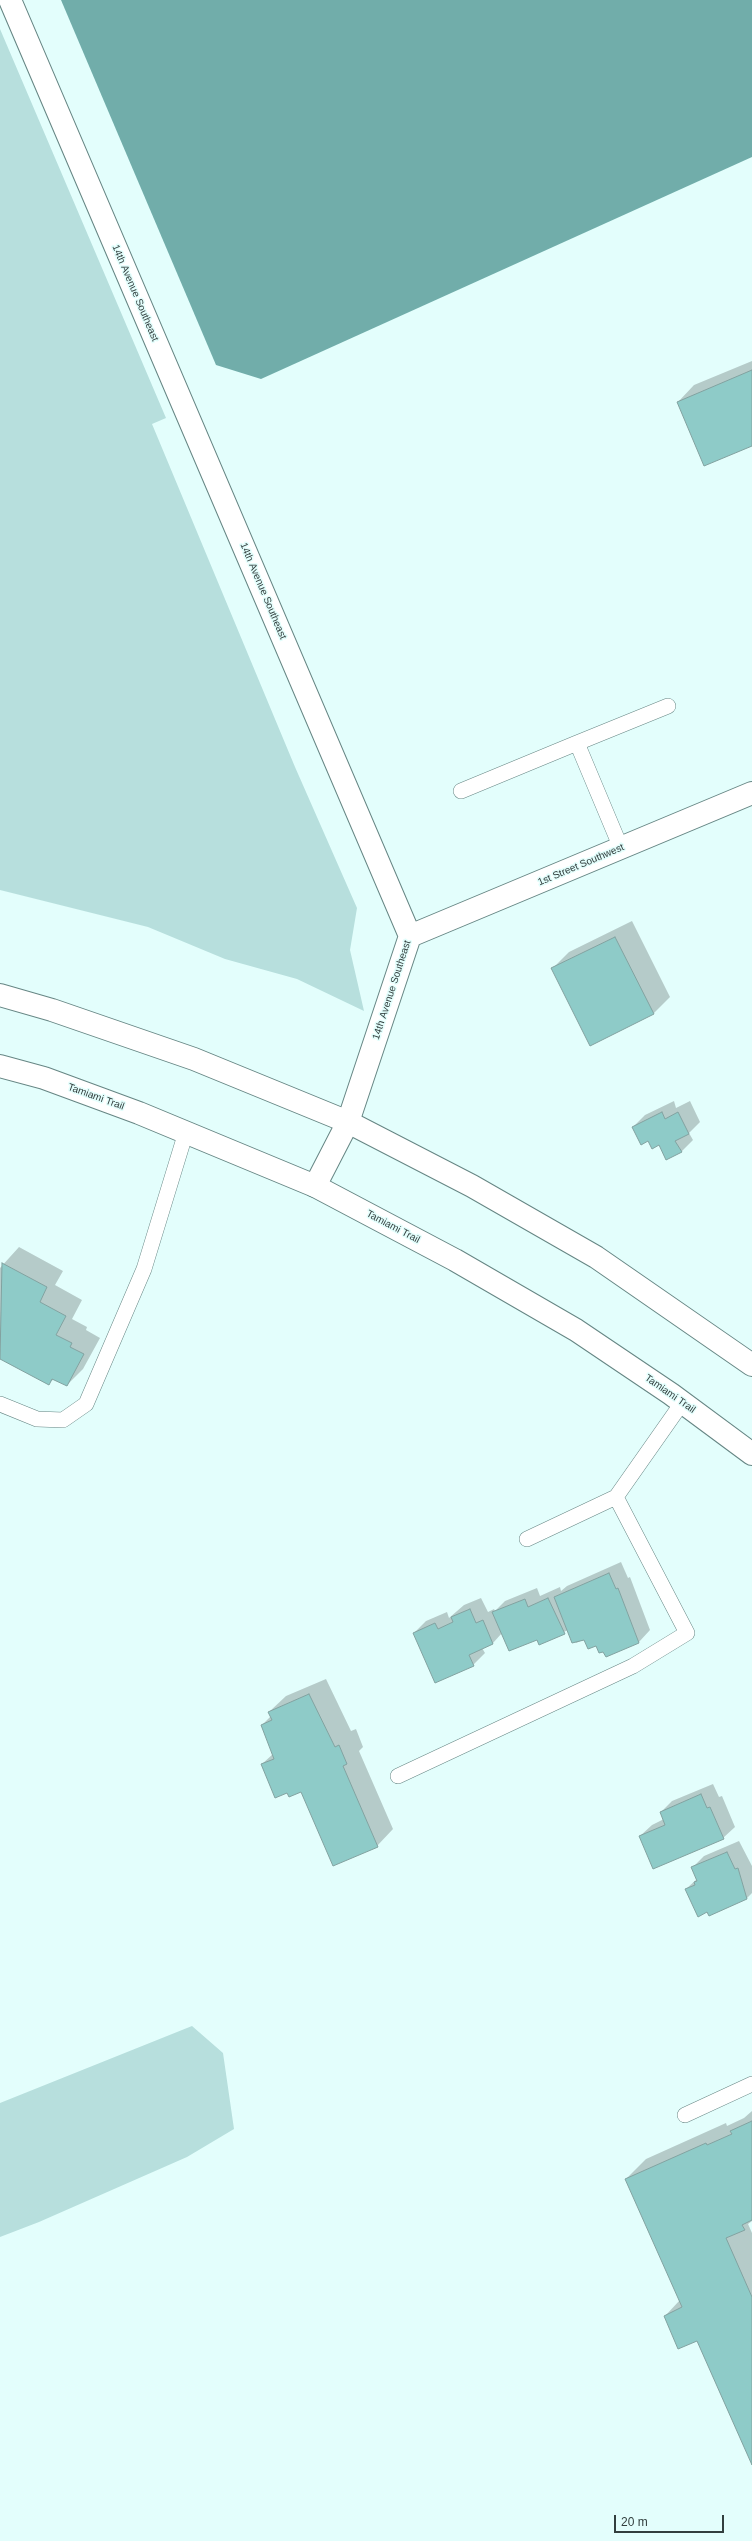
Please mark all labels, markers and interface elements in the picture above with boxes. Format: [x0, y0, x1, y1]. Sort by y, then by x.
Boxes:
street label: 14th Avenue Southeast [109, 243, 161, 343]
street label: 14th Avenue Southeast [237, 541, 289, 641]
street label: 1st Street Southwest [536, 841, 626, 889]
street label: 14th Avenue Southeast [370, 939, 414, 1041]
street label: Tamiami Trail [66, 1081, 126, 1113]
street label: Tamiami Trail [364, 1208, 422, 1246]
street label: Tamiami Trail [642, 1372, 698, 1416]
scale bar [616, 2507, 726, 2533]
text: 20 m [621, 2515, 648, 2529]

